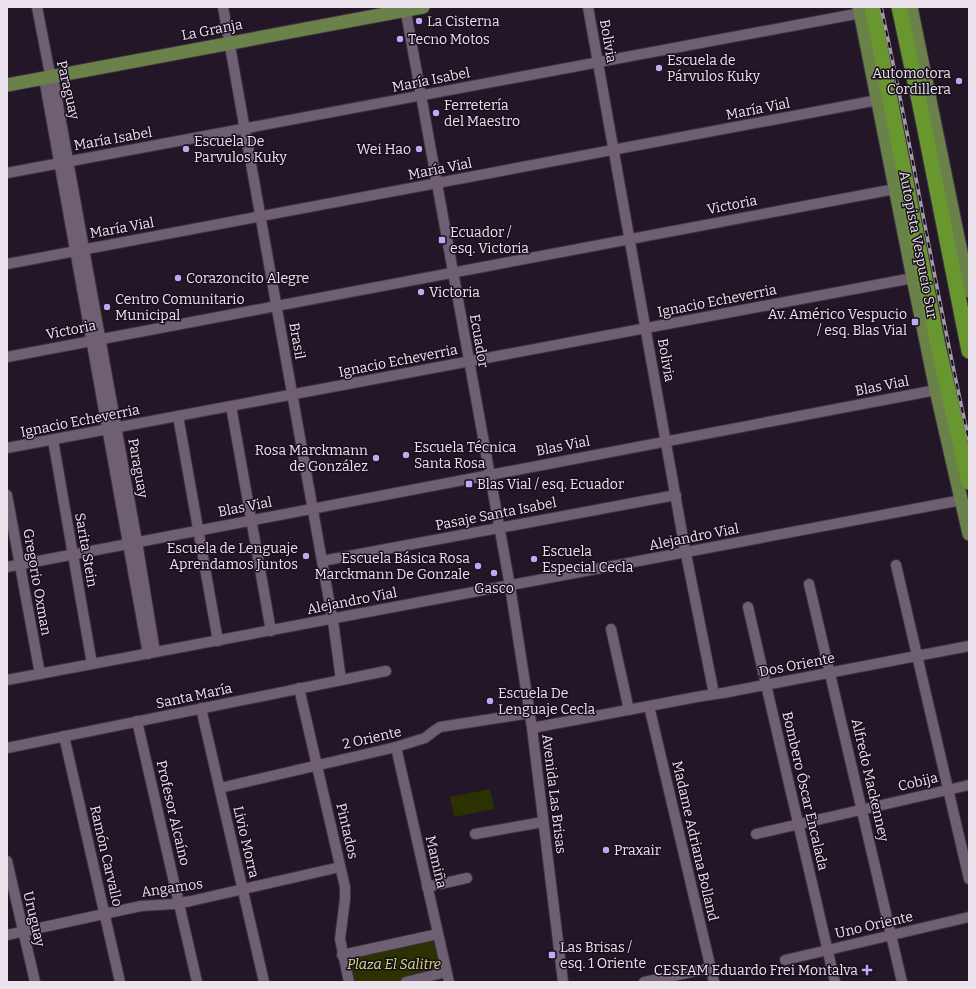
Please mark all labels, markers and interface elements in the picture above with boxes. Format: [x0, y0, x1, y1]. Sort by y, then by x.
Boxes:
place label: La Cisterna [427, 13, 500, 30]
street label: La Granja [180, 16, 244, 44]
marker: La Cisterna [414, 16, 424, 26]
street label: Bolivia [596, 18, 620, 64]
place label: Tecno Motos [408, 31, 490, 48]
marker: Tecno Motos [395, 34, 405, 44]
place label: Escuela de Párvulos Kuky [667, 52, 761, 85]
street label: Paraguay [53, 59, 83, 122]
marker: Escuela de Párvulos Kuky [654, 63, 664, 73]
street label: María Isabel [391, 64, 471, 96]
place label: Automotora Cordillera [872, 65, 951, 98]
marker: Automotora Cordillera [954, 76, 964, 86]
street label: María Vial [724, 94, 792, 124]
place label: Ferretería del Maestro [444, 97, 520, 130]
marker: Ferretería del Maestro [431, 108, 441, 118]
street label: María Isabel [73, 124, 153, 154]
place label: Escuela De Parvulos Kuky [194, 133, 288, 166]
place label: Wei Hao [356, 141, 411, 158]
marker: Escuela De Parvulos Kuky [181, 144, 191, 154]
marker: Wei Hao [414, 144, 424, 154]
street label: María Vial [406, 154, 474, 184]
street label: Autopista Vespucio Sur [895, 169, 941, 321]
street label: Victoria [705, 192, 759, 218]
street label: María Vial [88, 214, 156, 242]
place label: Ecuador / esq. Victoria [450, 224, 529, 257]
marker: Ecuador / esq. Victoria [437, 235, 447, 245]
place label: Corazoncito Alegre [186, 270, 309, 287]
marker: Corazoncito Alegre [173, 273, 183, 283]
street label: Ignacio Echeverria [656, 281, 778, 321]
place label: Victoria [429, 284, 480, 301]
marker: Victoria [416, 287, 426, 297]
place label: Centro Comunitario Municipal [115, 291, 245, 324]
marker: Centro Comunitario Municipal [102, 302, 112, 312]
place label: Av. Américo Vespucio / esq. Blas Vial [768, 306, 907, 339]
street label: Ecuador [466, 313, 492, 369]
street label: Victoria [44, 317, 98, 343]
marker: Av. Américo Vespucio / esq. Blas Vial [910, 317, 920, 327]
street label: Brasil [285, 321, 309, 361]
street label: Bolivia [654, 337, 678, 383]
street label: Ignacio Echeverria [337, 341, 459, 381]
street label: Blas Vial [854, 372, 910, 400]
street label: Ignacio Echeverria [19, 401, 141, 441]
street label: Blas Vial [535, 432, 591, 460]
street label: Paraguay [124, 437, 152, 500]
place label: Escuela Técnica Santa Rosa [414, 439, 517, 472]
place label: Rosa Marckmann de González [255, 442, 368, 475]
marker: Escuela Técnica Santa Rosa [401, 450, 411, 460]
marker: Rosa Marckmann de González [371, 453, 381, 463]
place label: Blas Vial / esq. Ecuador [477, 476, 624, 493]
marker: Blas Vial / esq. Ecuador [464, 479, 474, 489]
street label: Blas Vial [217, 493, 273, 521]
street label: Pasaje Santa Isabel [434, 494, 558, 534]
street label: Sarita Stein [71, 512, 101, 589]
street label: Alejandro Vial [648, 520, 740, 554]
street label: Gregorio Oxman [19, 527, 55, 637]
place label: Escuela de Lenguaje Aprendamos Juntos [167, 540, 298, 573]
place label: Escuela Especial Cecla [542, 543, 634, 576]
place label: Escuela Básica Rosa Marckmann De Gonzale [314, 550, 470, 583]
marker: Escuela de Lenguaje Aprendamos Juntos [301, 551, 311, 561]
marker: Escuela Especial Cecla [529, 554, 539, 564]
marker: Escuela Básica Rosa Marckmann De Gonzale [473, 561, 483, 571]
marker: Gasco [489, 568, 499, 578]
place label: Gasco [474, 580, 514, 597]
street label: Alejandro Vial [306, 584, 398, 618]
street label: Dos Oriente [758, 649, 836, 681]
street label: Santa María [154, 680, 234, 712]
place label: Escuela De Lenguaje Cecla [498, 685, 596, 718]
marker: Escuela De Lenguaje Cecla [485, 696, 495, 706]
street label: Bombero Óscar Encalada [778, 710, 833, 872]
street label: Alfredo Mackenney [848, 717, 893, 844]
street label: 2 Oriente [341, 723, 403, 753]
street label: Avenida Las Brisas [538, 733, 570, 855]
street label: Profesor Alcaíno [153, 759, 193, 867]
street label: Madame Adriana Bolland [668, 759, 722, 923]
street label: Cobija [896, 769, 940, 795]
street label: Pintados [332, 801, 362, 861]
street label: Ramón Carvallo [86, 804, 126, 908]
street label: Livio Morra [229, 804, 263, 880]
street label: Mamiña [422, 834, 450, 891]
place label: Praxair [614, 842, 661, 859]
marker: Praxair [601, 845, 611, 855]
street label: Angamos [140, 875, 204, 901]
street label: Uruguay [19, 890, 49, 949]
street label: Uno Oriente [833, 908, 915, 942]
place label: Las Brisas / esq. 1 Oriente [560, 939, 646, 972]
marker: Las Brisas / esq. 1 Oriente [547, 950, 557, 960]
park label: Plaza El Salitre [347, 956, 441, 973]
place label: CESFAM Eduardo Frei Montalva [654, 962, 858, 979]
marker: CESFAM Eduardo Frei Montalva [861, 964, 873, 976]

